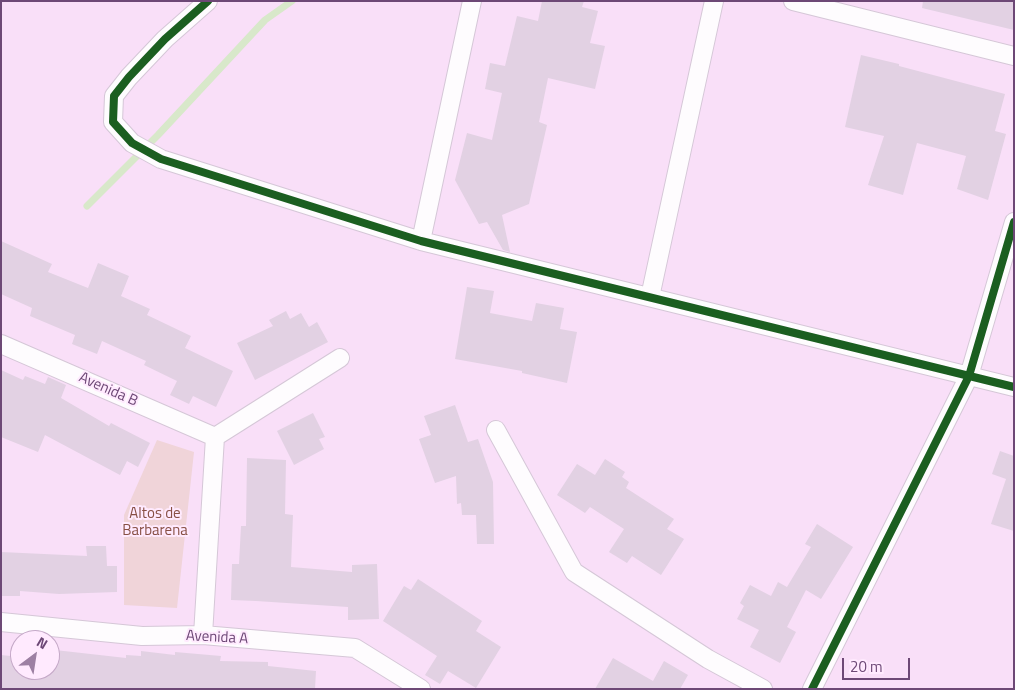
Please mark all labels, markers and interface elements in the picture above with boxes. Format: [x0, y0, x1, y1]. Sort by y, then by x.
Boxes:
street label: Avenida B [76, 369, 140, 411]
park label: Altos de Barbarena [122, 505, 188, 540]
street label: Avenida A [185, 627, 249, 649]
north arrow [10, 630, 60, 680]
text: N [33, 631, 52, 654]
scale bar [845, 648, 912, 680]
text: 20 m [850, 655, 883, 678]

